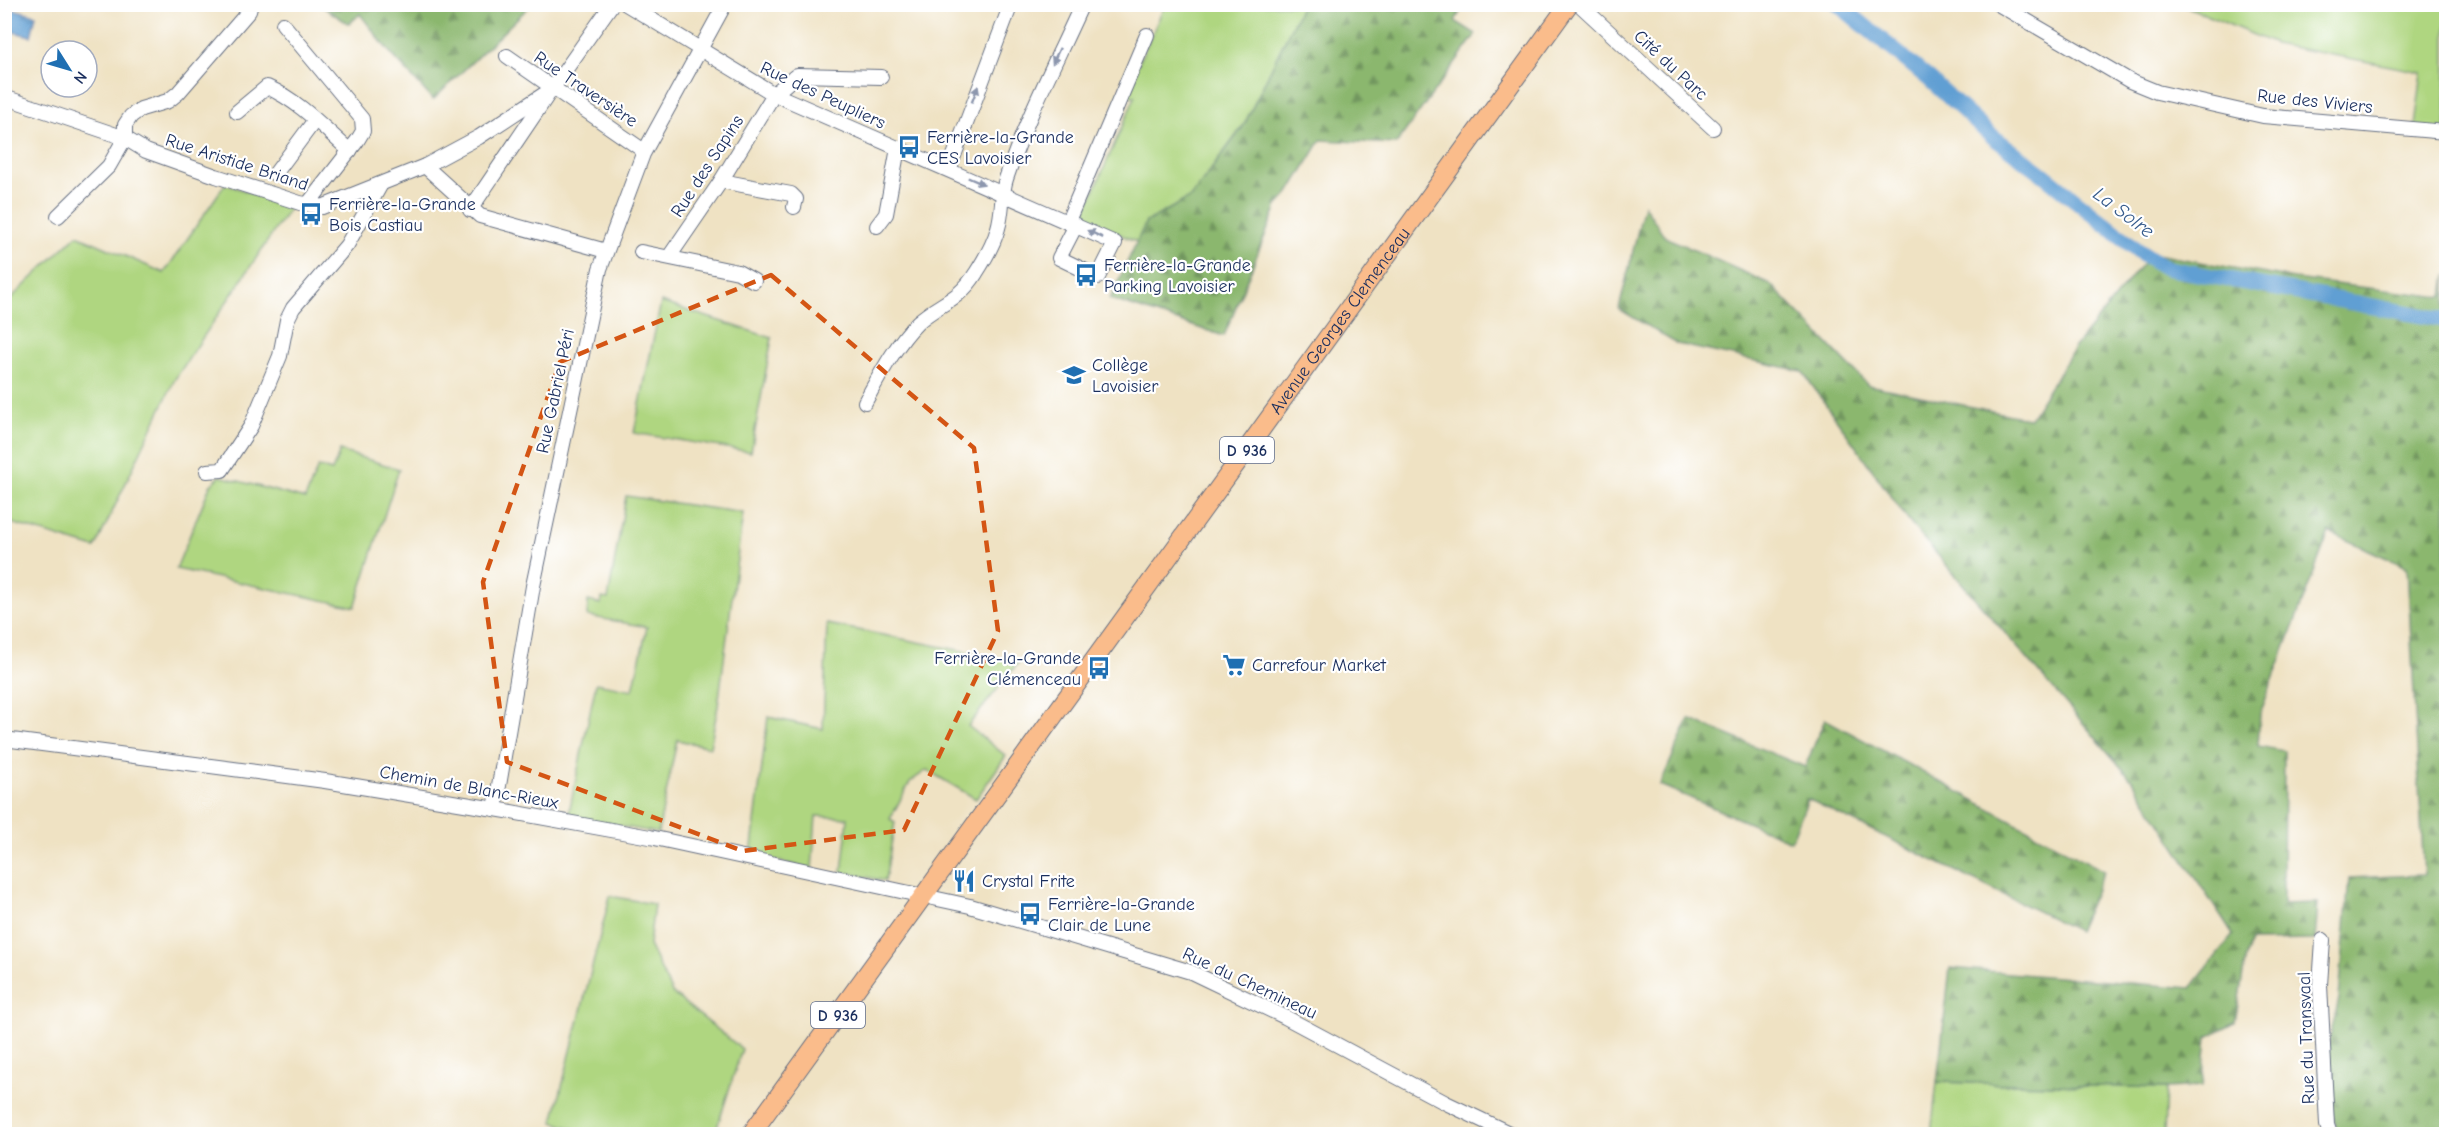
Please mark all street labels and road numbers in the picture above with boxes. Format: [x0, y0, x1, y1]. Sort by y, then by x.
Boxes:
street label: Cité du Parc [1629, 26, 1712, 105]
street label: Rue Traversière [530, 47, 641, 132]
street label: Rue des Peupliers [757, 57, 889, 134]
street label: Rue des Viviers [2256, 85, 2374, 118]
street label: Rue des Sapins [667, 111, 748, 221]
street label: Rue Aristide Briand [163, 129, 311, 196]
street label: Avenue Georges Clemenceau [1266, 224, 1415, 418]
street label: Rue Gabriel Péri [532, 327, 579, 455]
road number: D 936 [1220, 437, 1274, 463]
street label: Chemin de Blanc-Rieux [378, 761, 560, 814]
street label: Rue du Chemineau [1179, 943, 1320, 1024]
street label: Rue du Transvaal [2294, 971, 2319, 1104]
road number: D 936 [811, 1002, 865, 1028]

